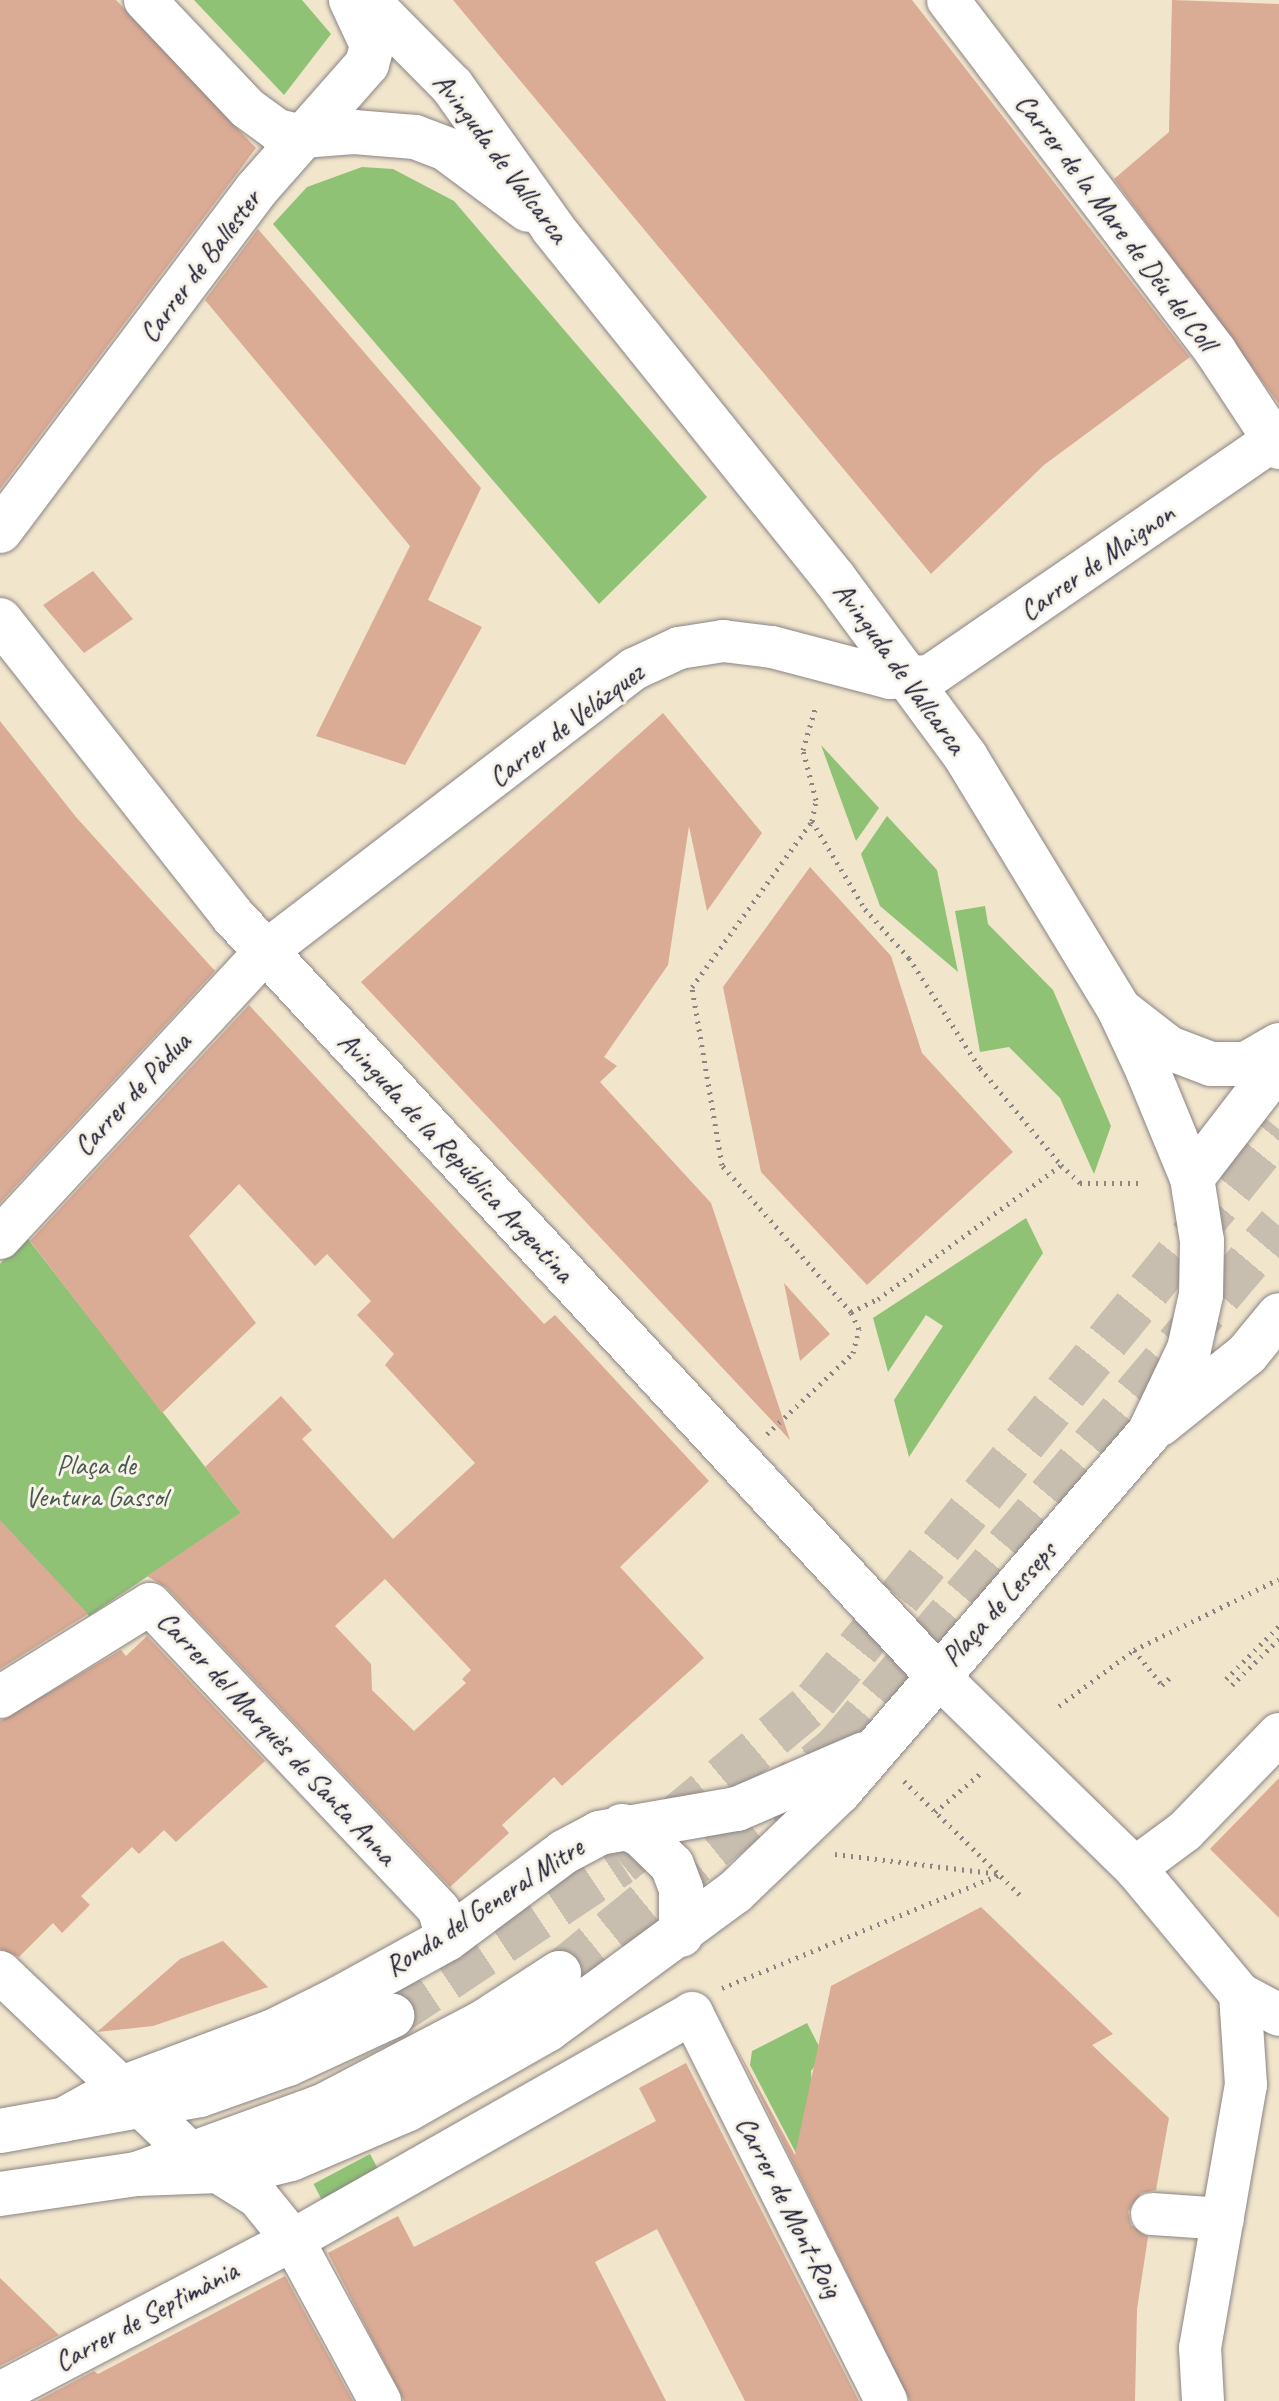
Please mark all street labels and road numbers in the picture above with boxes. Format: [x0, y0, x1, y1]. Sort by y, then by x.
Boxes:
street label: Avinguda de Vallcarca [426, 66, 576, 250]
street label: Carrer de la Mare de Déu del Coll [1008, 86, 1224, 358]
street label: Carrer de Ballester [132, 183, 268, 349]
street label: Carrer de Maignon [1013, 496, 1181, 628]
street label: Avinguda de Vallcarca [826, 575, 974, 761]
street label: Carrer de Velázquez [482, 656, 650, 794]
street label: Avinguda de la República Argentina [331, 1025, 581, 1289]
street label: Carrer de Pàdua [67, 1026, 197, 1162]
street label: Plaça de Lesseps [935, 1535, 1063, 1673]
street label: Carrer del Marquès de Santa Anna [150, 1604, 404, 1872]
street label: Ronda del General Mitre [379, 1830, 589, 1984]
street label: Carrer de Mont-Roig [729, 2111, 849, 2303]
street label: Carrer de Septimània [49, 2254, 243, 2378]

